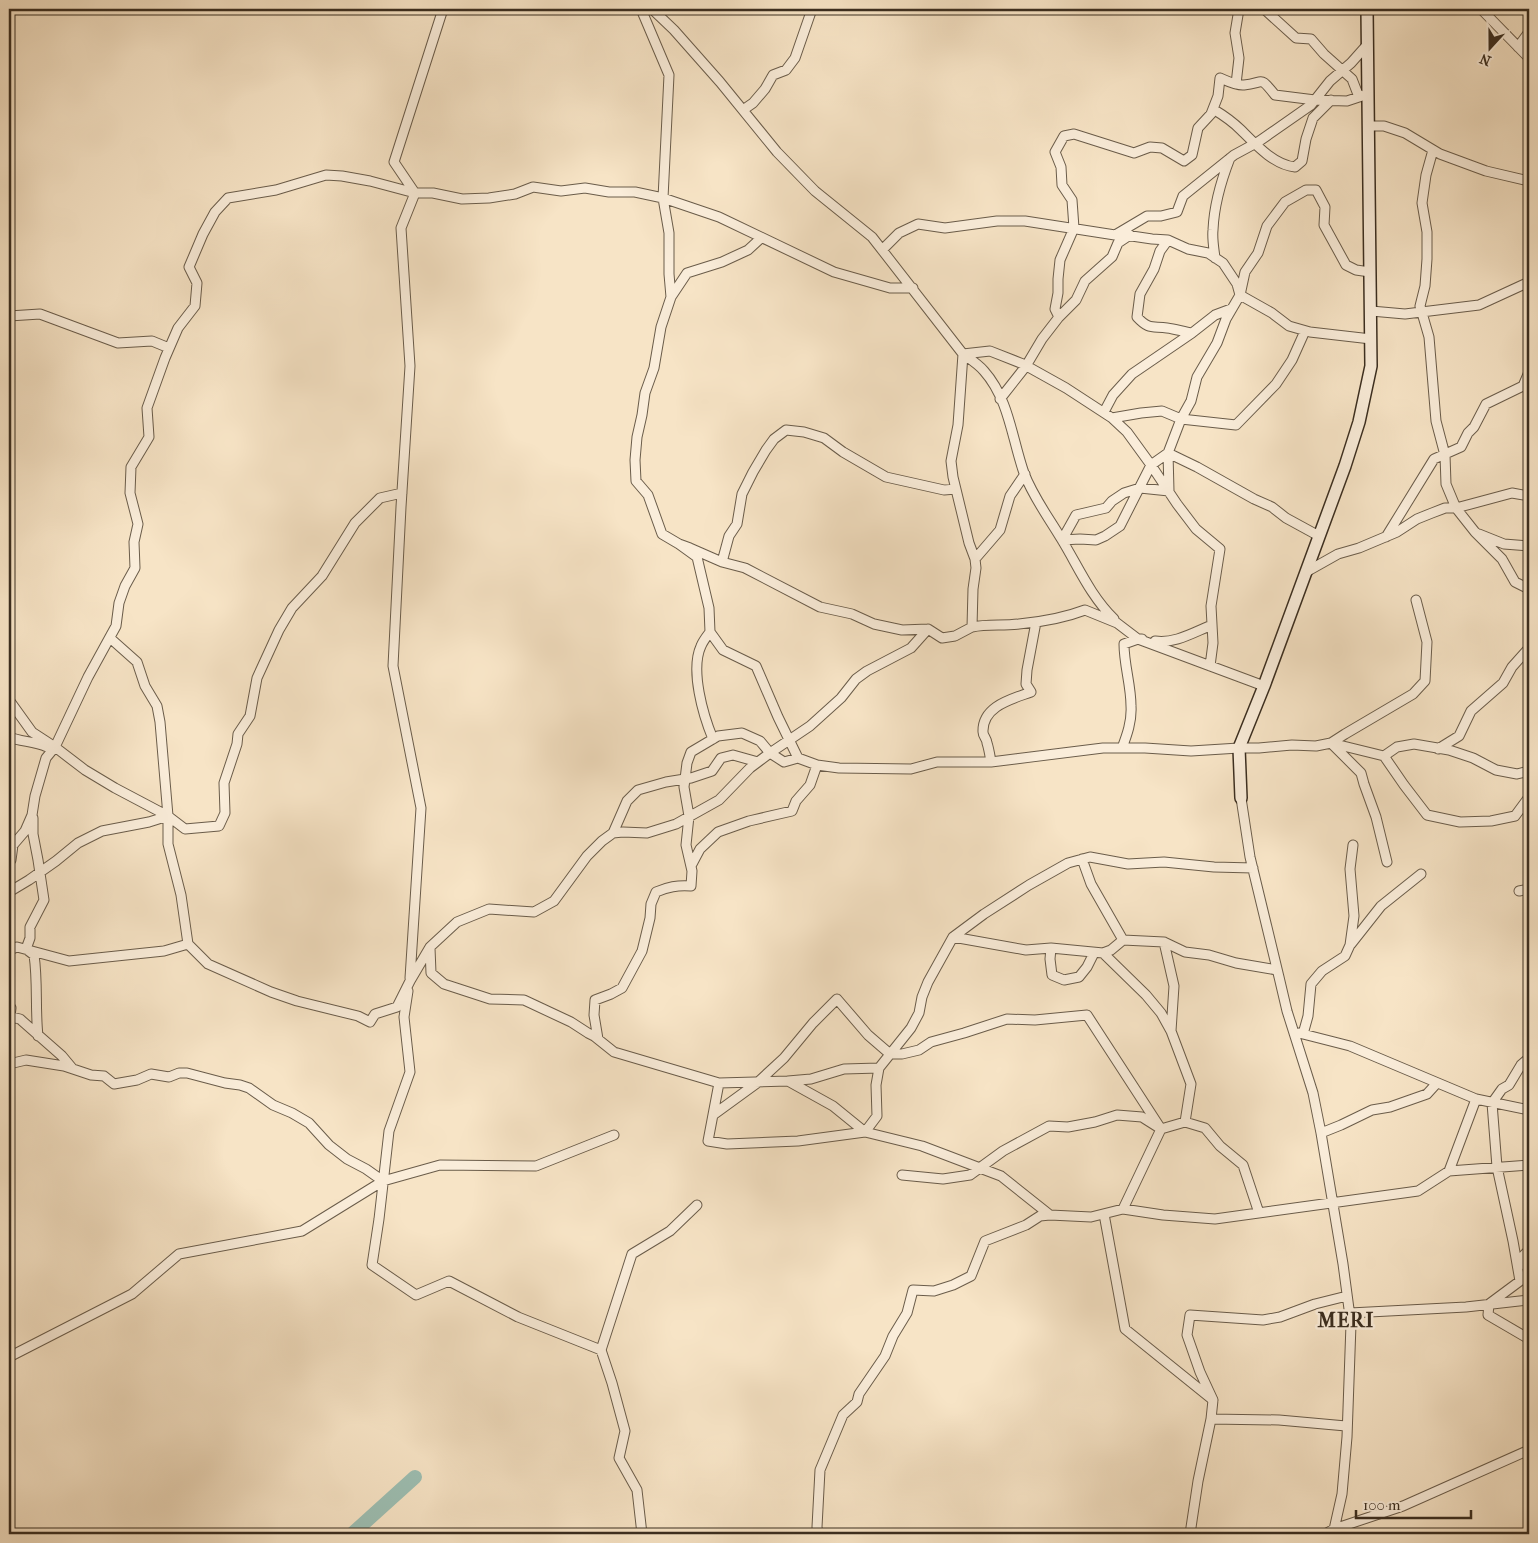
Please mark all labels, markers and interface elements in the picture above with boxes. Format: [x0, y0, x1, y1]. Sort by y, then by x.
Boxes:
north arrow [1466, 22, 1516, 72]
text: N [1477, 50, 1494, 70]
district label: MERI [1317, 1309, 1374, 1332]
scale bar [1356, 1488, 1470, 1520]
text: 100 m [1363, 1496, 1401, 1514]

